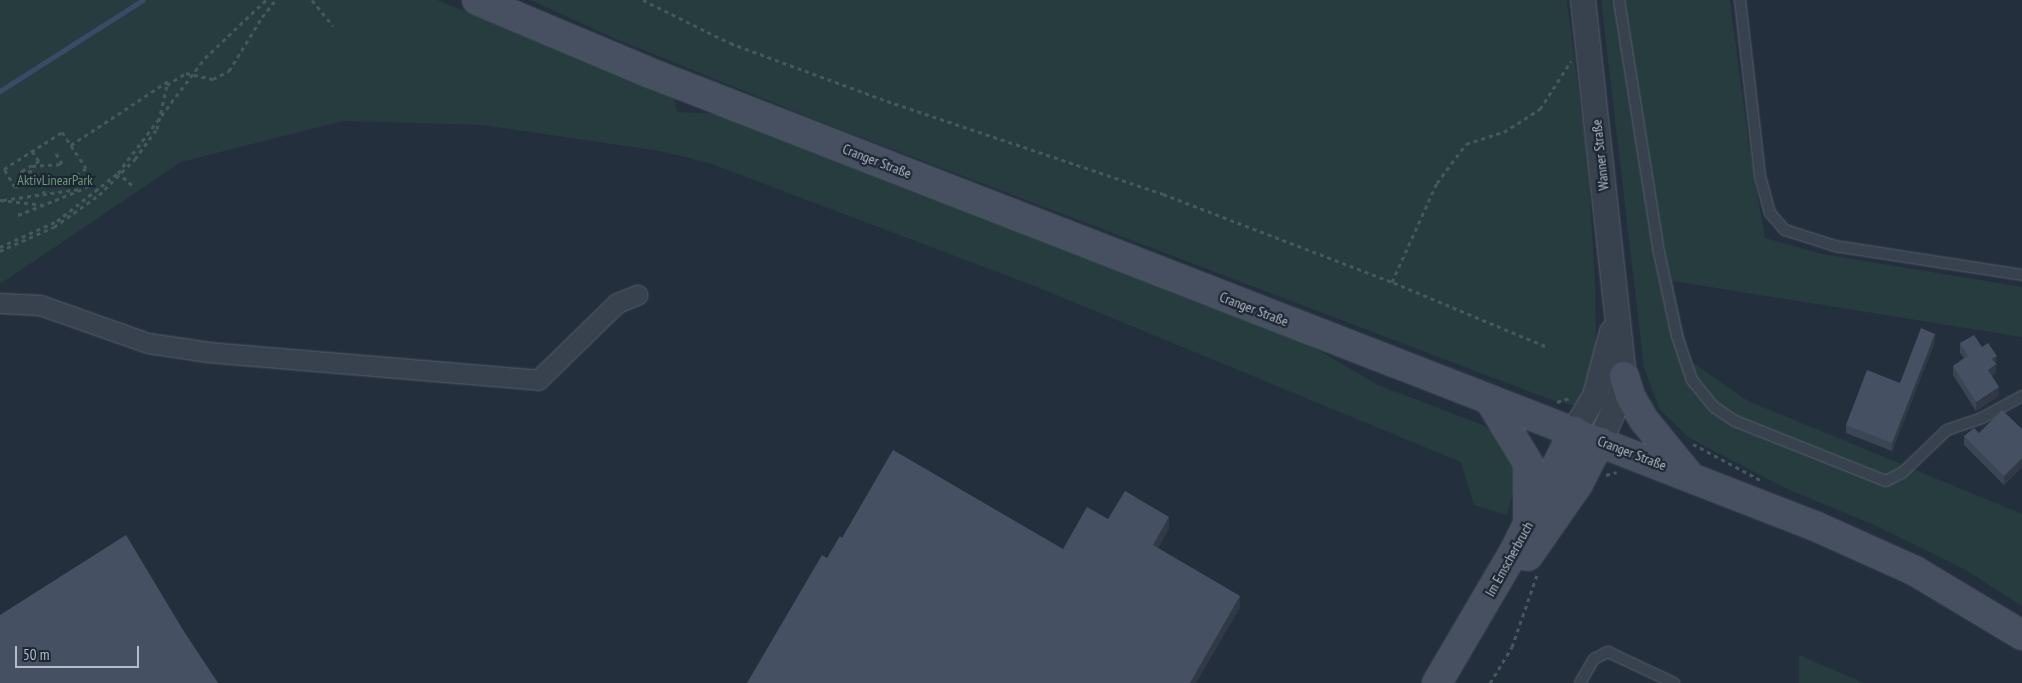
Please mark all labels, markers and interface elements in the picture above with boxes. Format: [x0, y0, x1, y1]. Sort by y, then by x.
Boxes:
street label: Wanner Straße [1588, 119, 1612, 191]
street label: Cranger Straße [840, 140, 914, 182]
park label: AktivLinearPark [17, 172, 93, 188]
street label: Cranger Straße [1217, 288, 1291, 330]
street label: Cranger Straße [1595, 432, 1669, 474]
street label: Im Emscherbruch [1482, 519, 1536, 599]
scale bar [18, 636, 141, 668]
text: 50 m [23, 645, 49, 664]

